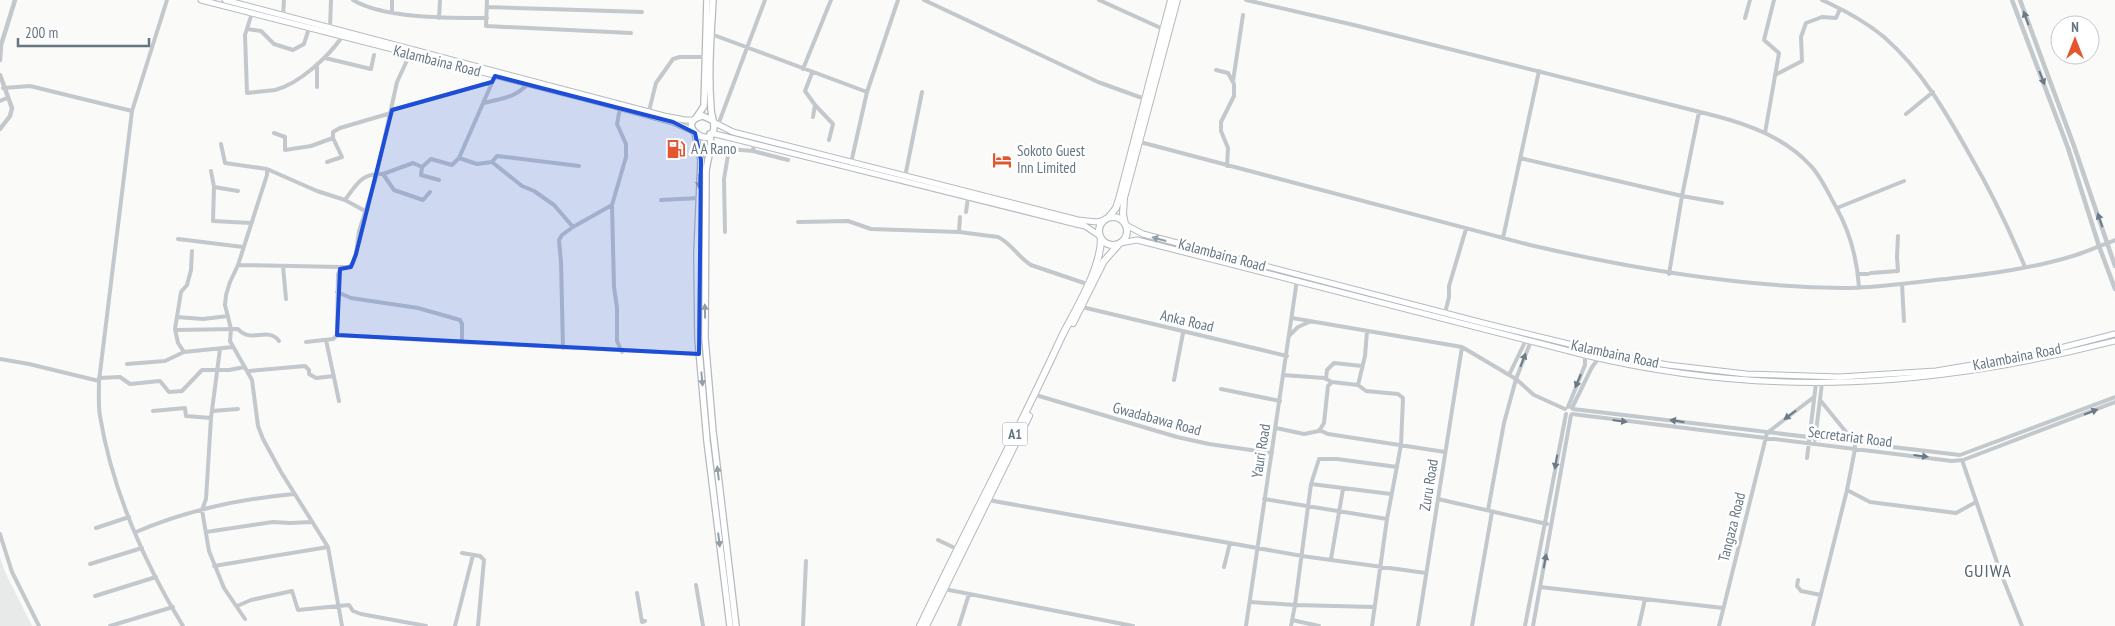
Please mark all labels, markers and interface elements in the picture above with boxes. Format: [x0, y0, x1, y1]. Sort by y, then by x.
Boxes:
one-way arrow [2022, 10, 2029, 25]
scale bar [18, 15, 149, 47]
north arrow [2050, 15, 2100, 65]
text: N [2071, 18, 2079, 36]
text: 200 m [25, 23, 58, 42]
street label: Kalambaina Road [391, 40, 483, 81]
one-way arrow [2039, 71, 2046, 86]
fuel station icon: A A Rano [665, 138, 687, 160]
place label: A A Rano [691, 139, 736, 158]
place label: Sokoto Guest Inn Limited [1017, 141, 1085, 177]
hotel icon: Sokoto Guest Inn Limited [991, 149, 1013, 171]
one-way arrow [695, 173, 703, 189]
one-way arrow [2096, 212, 2103, 227]
one-way arrow [1152, 234, 1167, 242]
street label: Kalambaina Road [1176, 234, 1268, 275]
one-way arrow [701, 303, 709, 319]
street label: Anka Road [1159, 305, 1216, 336]
street label: Kalambaina Road [1569, 335, 1661, 372]
street label: Kalambaina Road [1971, 339, 2063, 374]
one-way arrow [1519, 352, 1527, 367]
one-way arrow [698, 371, 706, 387]
one-way arrow [1574, 374, 1582, 389]
street label: Gwadabawa Road [1111, 398, 1203, 439]
one-way arrow [2084, 407, 2099, 415]
one-way arrow [1784, 409, 1797, 420]
one-way arrow [1613, 417, 1629, 425]
one-way arrow [1668, 417, 1684, 425]
road number: A1 [1002, 422, 1028, 446]
street label: Yauri Road [1247, 422, 1274, 479]
street label: Secretariat Road [1807, 422, 1893, 451]
one-way arrow [1913, 452, 1929, 460]
one-way arrow [1552, 454, 1560, 470]
street label: Zuru Road [1415, 458, 1442, 512]
one-way arrow [714, 465, 722, 481]
street label: Tangaza Road [1714, 490, 1749, 563]
one-way arrow [715, 532, 723, 548]
one-way arrow [1541, 552, 1549, 568]
district label: GUIWA [1964, 559, 2012, 582]

